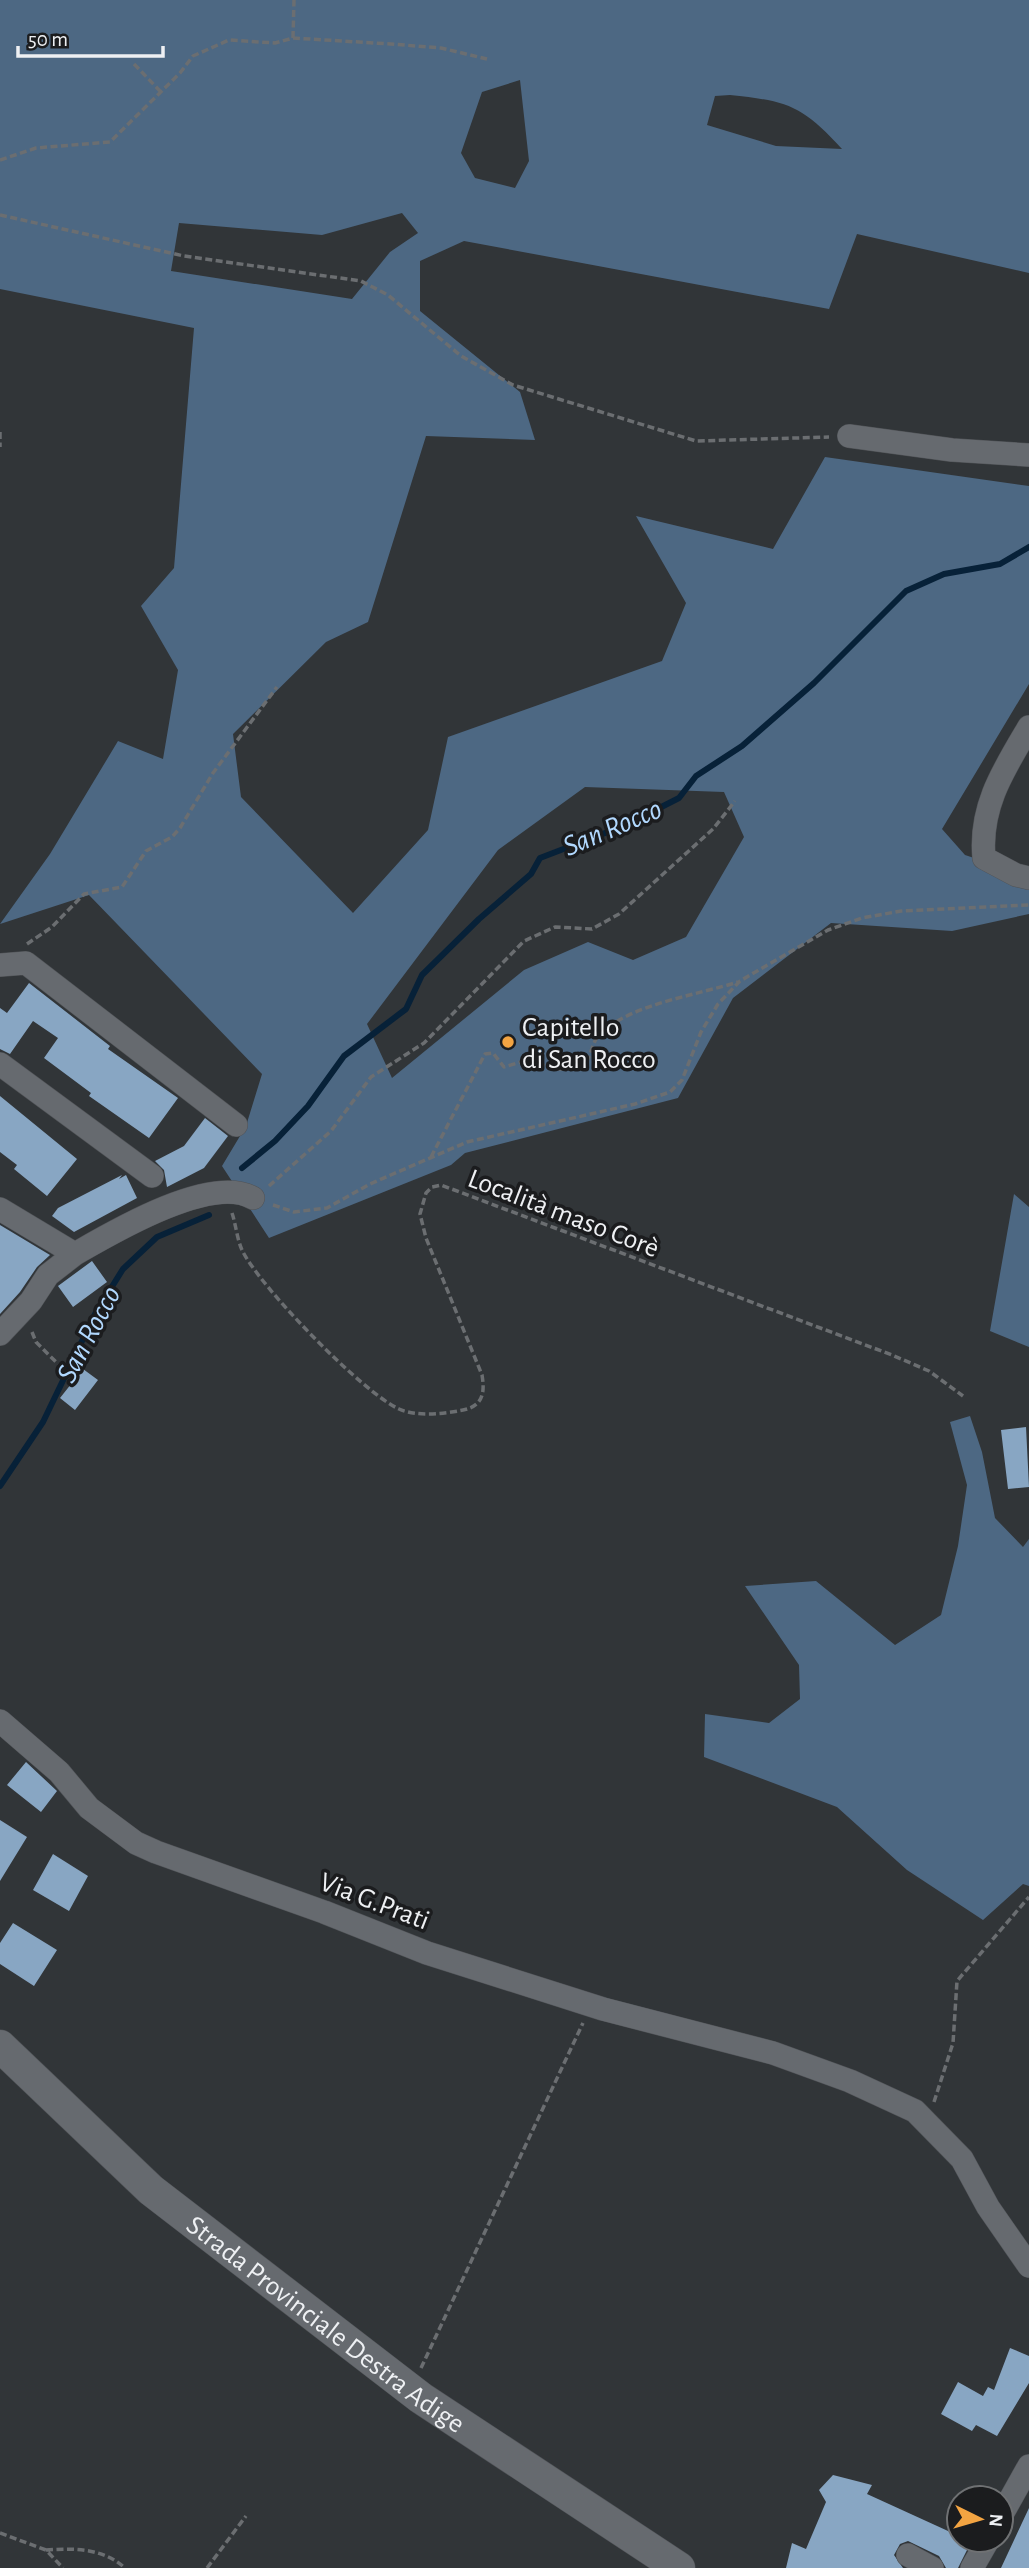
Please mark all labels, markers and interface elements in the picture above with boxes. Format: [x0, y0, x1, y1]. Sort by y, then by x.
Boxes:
scale bar [18, 14, 163, 58]
text: 50 m [28, 29, 68, 50]
water label: San Rocco [559, 794, 666, 862]
place label: Capitello di San Rocco [522, 1014, 656, 1074]
marker: Capitello di San Rocco [500, 1034, 516, 1050]
street label: Località maso Corè [464, 1165, 663, 1263]
water label: San Rocco [51, 1281, 127, 1388]
street label: Via G.Prati [316, 1868, 433, 1936]
street label: Strada Provinciale Destra Adige [181, 2211, 469, 2439]
north arrow [945, 2484, 1015, 2554]
text: N [985, 2513, 1005, 2528]

